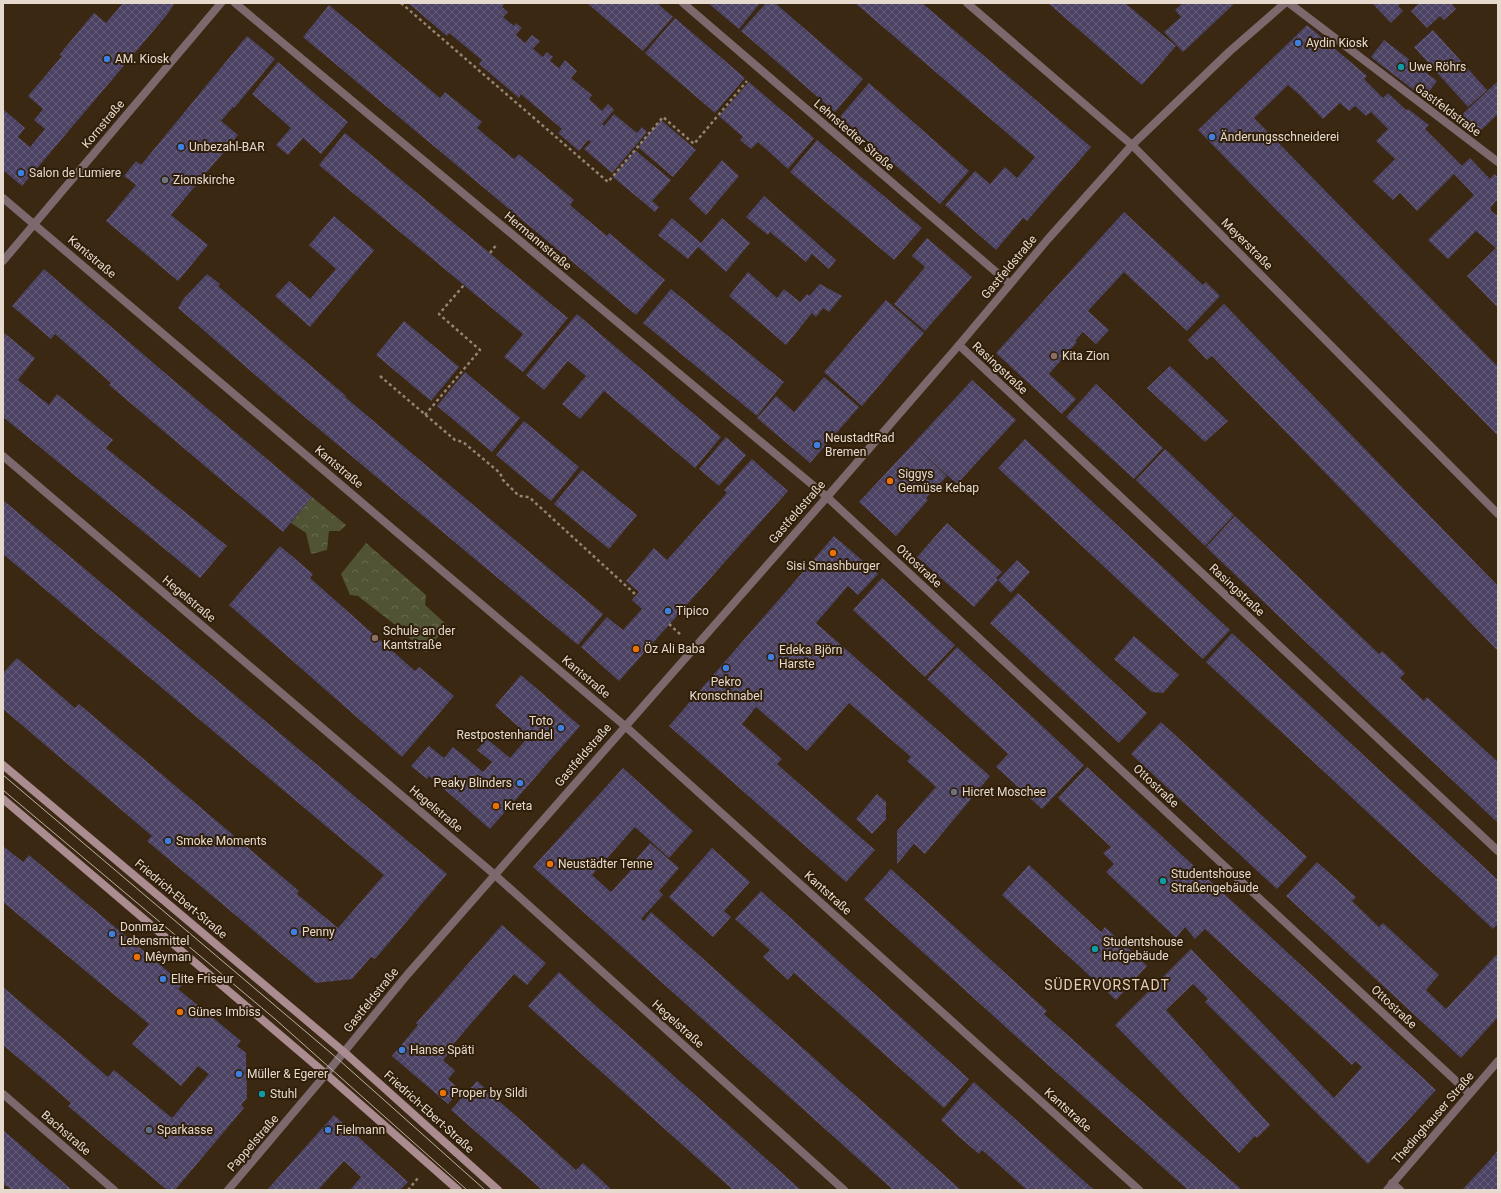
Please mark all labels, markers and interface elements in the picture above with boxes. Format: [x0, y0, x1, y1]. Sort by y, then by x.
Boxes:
place label: Aydin Kiosk [1306, 36, 1369, 50]
marker: Aydin Kiosk [1293, 38, 1303, 48]
place label: AM. Kiosk [115, 52, 170, 66]
marker: AM. Kiosk [102, 54, 112, 64]
place label: Uwe Röhrs [1409, 60, 1466, 74]
marker: Uwe Röhrs [1396, 62, 1406, 72]
street label: Gastfeldstraße [1412, 81, 1484, 139]
street label: Lehnstedter Straße [811, 96, 897, 174]
street label: Kornstraße [79, 97, 127, 151]
place label: Änderungsschneiderei [1220, 129, 1339, 144]
marker: Änderungsschneiderei [1207, 132, 1217, 142]
place label: Unbezahl-BAR [189, 140, 265, 154]
marker: Unbezahl-BAR [176, 142, 186, 152]
place label: Salon de Lumiere [29, 166, 121, 180]
marker: Salon de Lumiere [16, 168, 26, 178]
place label: Zionskirche [173, 173, 235, 187]
marker: Zionskirche [160, 175, 170, 185]
street label: Hermannstraße [502, 209, 574, 273]
street label: Meyerstraße [1218, 215, 1276, 273]
street label: Gastfeldstraße [978, 232, 1040, 302]
street label: Kantstraße [65, 233, 119, 281]
street label: Rasingstraße [969, 339, 1031, 397]
place label: Kita Zion [1062, 349, 1109, 363]
marker: Kita Zion [1049, 351, 1059, 361]
place label: NeustadtRad Bremen [825, 431, 895, 459]
marker: NeustadtRad Bremen [812, 440, 822, 450]
street label: Kantstraße [312, 443, 366, 491]
place label: Siggys Gemüse Kebap [898, 467, 979, 495]
marker: Siggys Gemüse Kebap [885, 476, 895, 486]
street label: Gastfeldstraße [766, 478, 828, 546]
street label: Ottostraße [893, 542, 945, 590]
marker: Sisi Smashburger [828, 548, 838, 558]
place label: Sisi Smashburger [786, 559, 880, 573]
street label: Rasingstraße [1206, 561, 1268, 619]
street label: Hegelstraße [160, 573, 218, 625]
place label: Tipico [676, 604, 709, 618]
marker: Tipico [663, 606, 673, 616]
place label: Schule an der Kantstraße [383, 624, 455, 652]
marker: Schule an der Kantstraße [370, 633, 380, 643]
place label: Öz Ali Baba [644, 641, 705, 656]
place label: Edeka Björn Harste [779, 643, 842, 671]
marker: Öz Ali Baba [631, 644, 641, 654]
marker: Edeka Björn Harste [766, 652, 776, 662]
street label: Kantstraße [559, 653, 613, 701]
marker: Pekro Kronschnabel [721, 663, 731, 673]
place label: Pekro Kronschnabel [689, 675, 763, 703]
place label: Toto Restpostenhandel [457, 714, 553, 742]
street label: Gastfeldstraße [552, 721, 614, 789]
marker: Toto Restpostenhandel [556, 723, 566, 733]
street label: Ottostraße [1130, 762, 1182, 810]
place label: Peaky Blinders [434, 776, 512, 790]
marker: Peaky Blinders [515, 778, 525, 788]
street label: Hegelstraße [407, 783, 465, 835]
place label: Hicret Moschee [962, 785, 1046, 799]
marker: Hicret Moschee [949, 787, 959, 797]
place label: Kreta [504, 799, 532, 813]
marker: Kreta [491, 801, 501, 811]
place label: Smoke Moments [176, 834, 267, 848]
marker: Smoke Moments [163, 836, 173, 846]
street label: Friedrich-Ebert-Straße [132, 856, 230, 942]
place label: Neustädter Tenne [558, 857, 653, 871]
marker: Neustädter Tenne [545, 859, 555, 869]
place label: Studentshouse Straßengebäude [1171, 867, 1259, 895]
street label: Kantstraße [802, 868, 854, 918]
marker: Studentshouse Straßengebäude [1158, 876, 1168, 886]
place label: Donmaz Lebensmittel [120, 920, 189, 948]
place label: Penny [302, 925, 335, 939]
marker: Penny [289, 927, 299, 937]
marker: Donmaz Lebensmittel [107, 929, 117, 939]
place label: Studentshouse Hofgebäude [1103, 935, 1183, 963]
marker: Studentshouse Hofgebäude [1090, 944, 1100, 954]
place label: Mêyman [145, 950, 191, 964]
marker: Mêyman [132, 952, 142, 962]
street label: Gastfeldstraße [341, 965, 401, 1035]
place label: Elite Friseur [171, 972, 234, 986]
marker: Elite Friseur [158, 974, 168, 984]
district label: SÜDERVORSTADT [1044, 977, 1170, 993]
street label: Ottostraße [1368, 983, 1420, 1031]
street label: Hegelstraße [649, 997, 707, 1051]
place label: Günes Imbiss [188, 1005, 261, 1019]
marker: Günes Imbiss [175, 1007, 185, 1017]
place label: Hanse Späti [410, 1043, 475, 1057]
marker: Hanse Späti [397, 1045, 407, 1055]
place label: Müller & Egerer [247, 1067, 328, 1081]
street label: Friedrich-Ebert-Straße [381, 1068, 477, 1156]
marker: Müller & Egerer [234, 1069, 244, 1079]
street label: Thedinghauser Straße [1389, 1069, 1477, 1167]
street label: Kantstraße [1042, 1085, 1094, 1135]
place label: Proper by Sildi [451, 1086, 528, 1100]
place label: Stuhl [270, 1087, 297, 1101]
marker: Proper by Sildi [438, 1088, 448, 1098]
marker: Stuhl [257, 1089, 267, 1099]
street label: Bachstraße [38, 1108, 94, 1158]
street label: Pappelstraße [224, 1112, 282, 1174]
place label: Sparkasse [157, 1123, 213, 1137]
place label: Fielmann [336, 1123, 385, 1137]
marker: Sparkasse [144, 1125, 154, 1135]
marker: Fielmann [323, 1125, 333, 1135]

